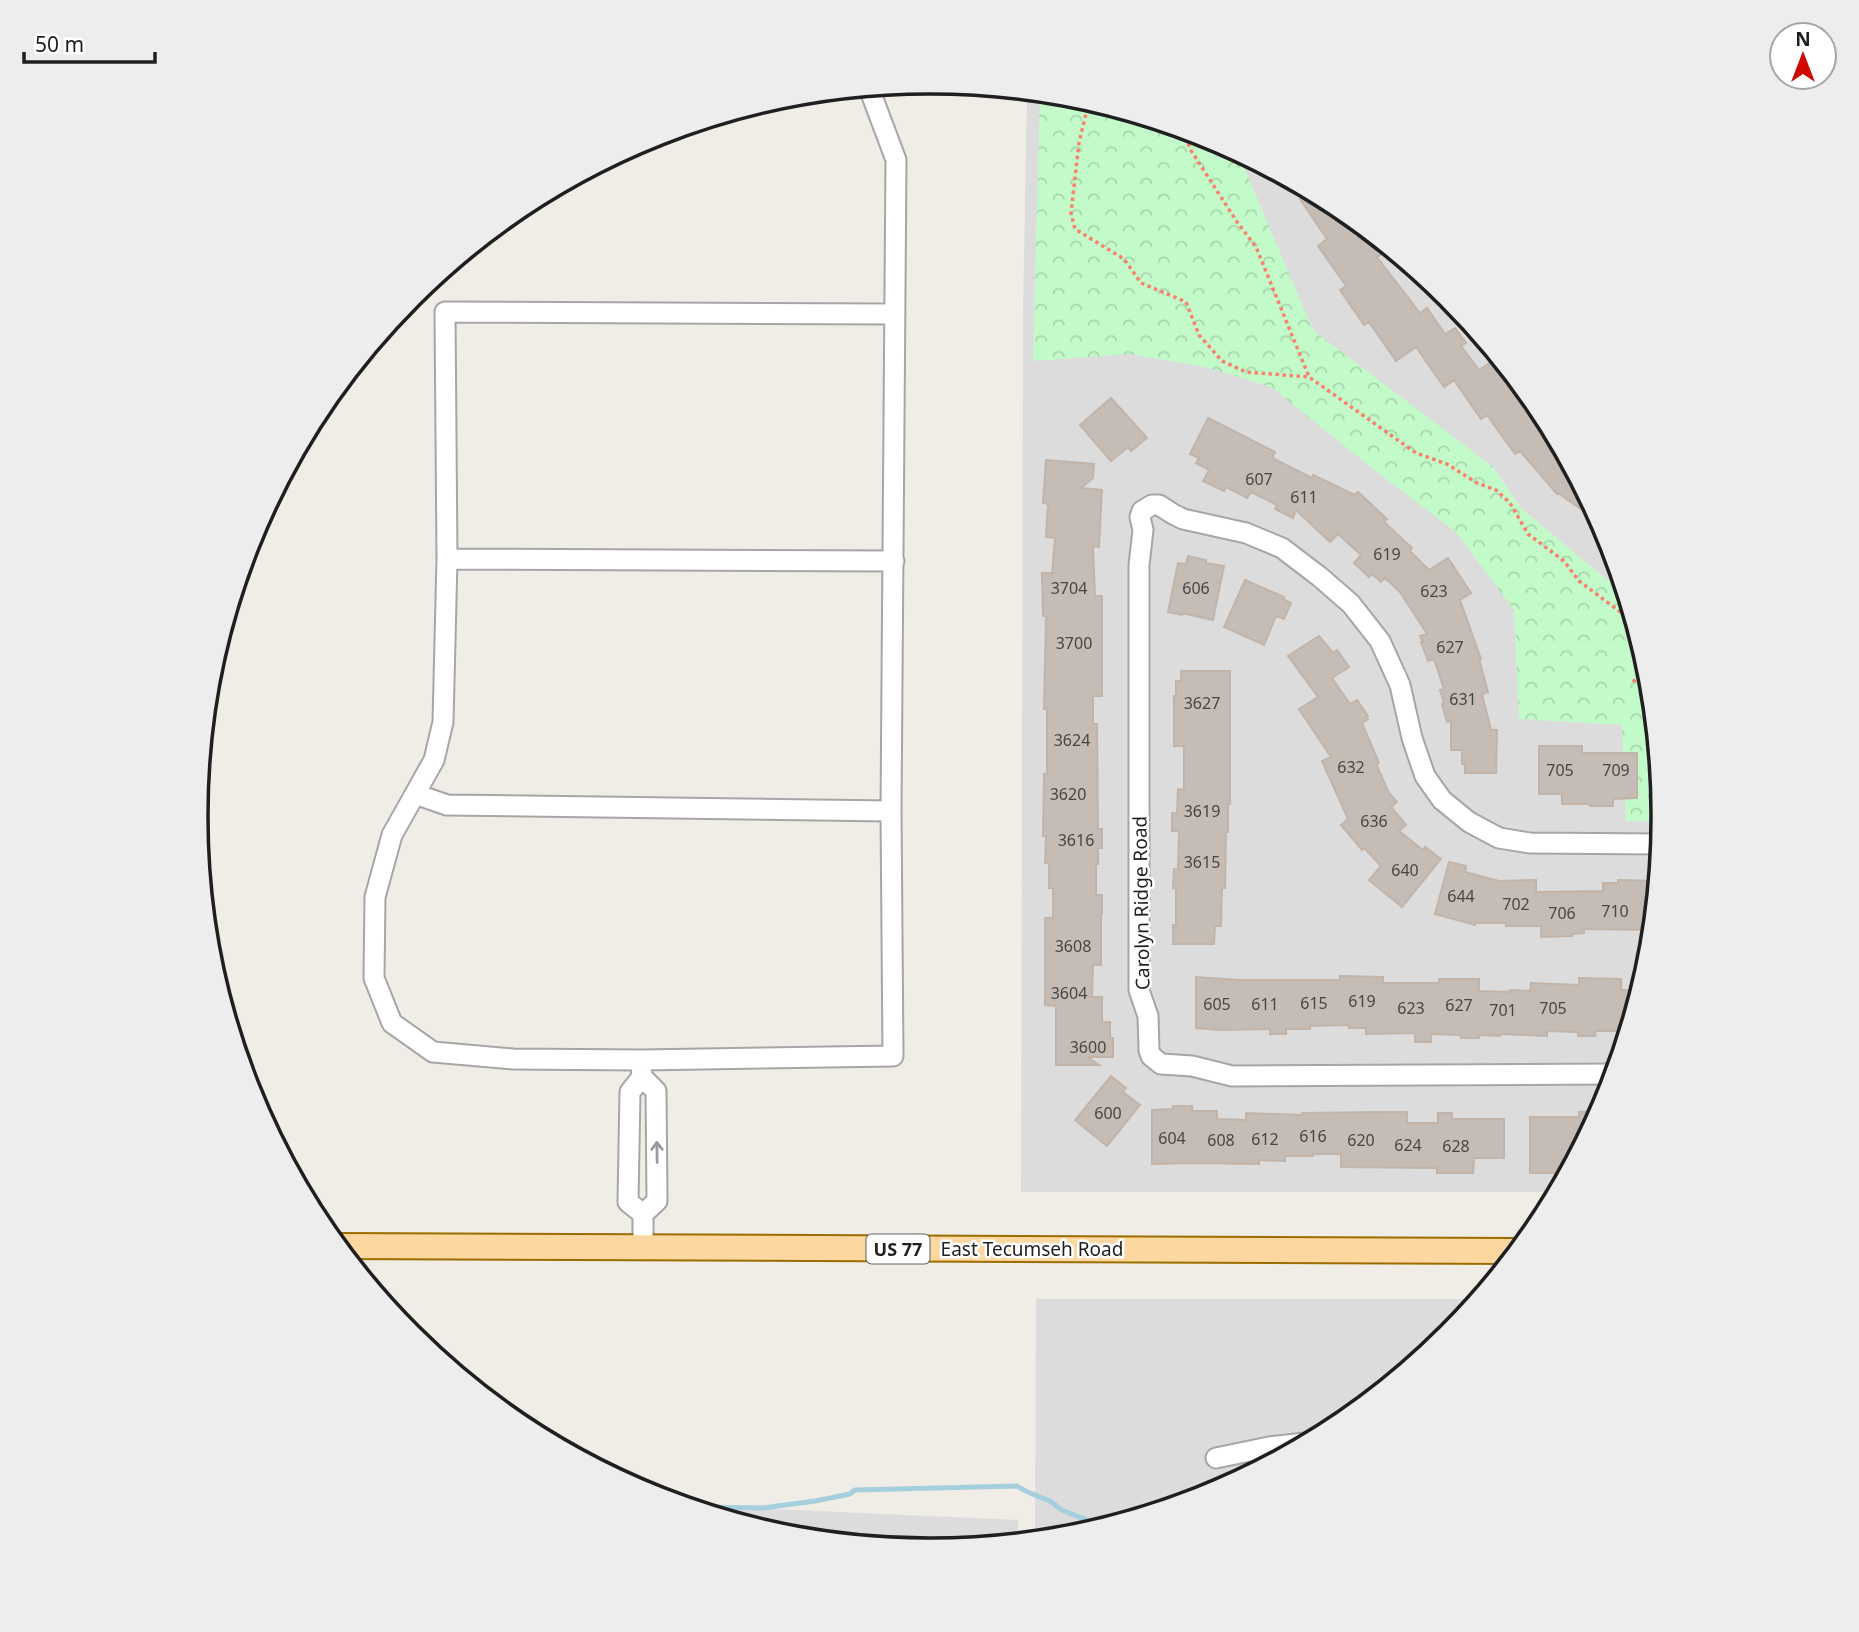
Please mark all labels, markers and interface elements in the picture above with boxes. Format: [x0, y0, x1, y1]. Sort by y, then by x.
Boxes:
scale bar [24, 21, 156, 65]
north arrow [1768, 21, 1838, 91]
text: N [1795, 26, 1811, 52]
text: 50 m [35, 30, 84, 58]
house number: 607 [1245, 468, 1273, 490]
house number: 611 [1290, 486, 1318, 508]
house number: 619 [1373, 543, 1401, 565]
house number: 3704 [1051, 577, 1087, 599]
house number: 606 [1182, 577, 1210, 599]
house number: 623 [1420, 580, 1448, 602]
house number: 3700 [1056, 632, 1092, 654]
house number: 627 [1436, 636, 1464, 658]
house number: 631 [1449, 688, 1477, 710]
house number: 3627 [1184, 692, 1220, 714]
house number: 3624 [1054, 729, 1090, 751]
house number: 632 [1337, 756, 1365, 778]
house number: 705 [1546, 759, 1574, 781]
house number: 709 [1602, 759, 1630, 781]
house number: 3620 [1050, 783, 1086, 805]
house number: 3619 [1184, 800, 1220, 822]
house number: 636 [1360, 810, 1388, 832]
street label: Carolyn Ridge Road [1126, 816, 1156, 990]
house number: 3616 [1058, 829, 1094, 851]
house number: 3615 [1184, 851, 1220, 873]
house number: 640 [1391, 859, 1419, 881]
house number: 644 [1447, 885, 1475, 907]
house number: 702 [1502, 893, 1530, 915]
house number: 710 [1601, 900, 1629, 922]
house number: 706 [1548, 902, 1576, 924]
house number: 3608 [1055, 935, 1091, 957]
house number: 3604 [1051, 982, 1087, 1004]
house number: 619 [1348, 990, 1376, 1012]
house number: 615 [1300, 992, 1328, 1014]
house number: 605 [1203, 993, 1231, 1015]
house number: 611 [1251, 993, 1279, 1015]
house number: 627 [1445, 994, 1473, 1016]
house number: 623 [1397, 997, 1425, 1019]
house number: 705 [1539, 997, 1567, 1019]
house number: 701 [1489, 999, 1517, 1021]
house number: 3600 [1070, 1036, 1106, 1058]
house number: 600 [1094, 1102, 1122, 1124]
house number: 616 [1299, 1125, 1327, 1147]
house number: 604 [1158, 1127, 1186, 1149]
house number: 612 [1251, 1128, 1279, 1150]
house number: 608 [1207, 1129, 1235, 1151]
house number: 620 [1347, 1129, 1375, 1151]
house number: 624 [1394, 1134, 1422, 1156]
house number: 628 [1442, 1135, 1470, 1157]
one-way arrow [650, 1141, 663, 1164]
road number: US 77 [866, 1234, 930, 1264]
street label: East Tecumseh Road [941, 1236, 1123, 1262]

